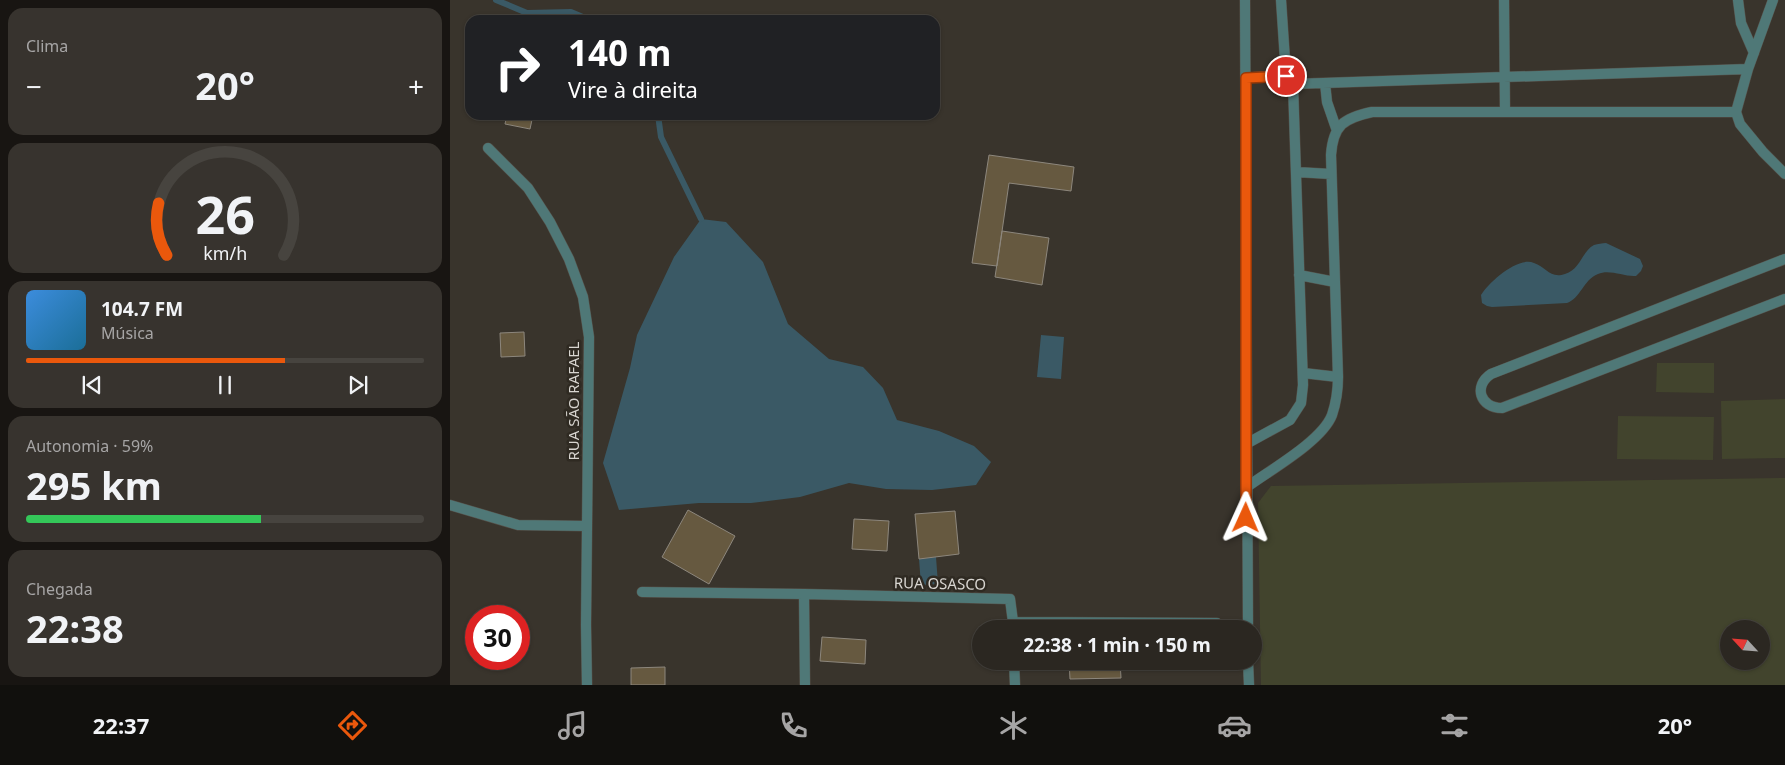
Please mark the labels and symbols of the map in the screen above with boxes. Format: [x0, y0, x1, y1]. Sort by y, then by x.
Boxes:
pin [1265, 55, 1307, 97]
street label: RUA SÃO RAFAEL [563, 341, 583, 460]
position arrow [1219, 491, 1271, 543]
street label: RUA OSASCO [894, 572, 986, 594]
speed limit sign: 30 [465, 605, 530, 670]
north arrow [1720, 620, 1770, 670]

